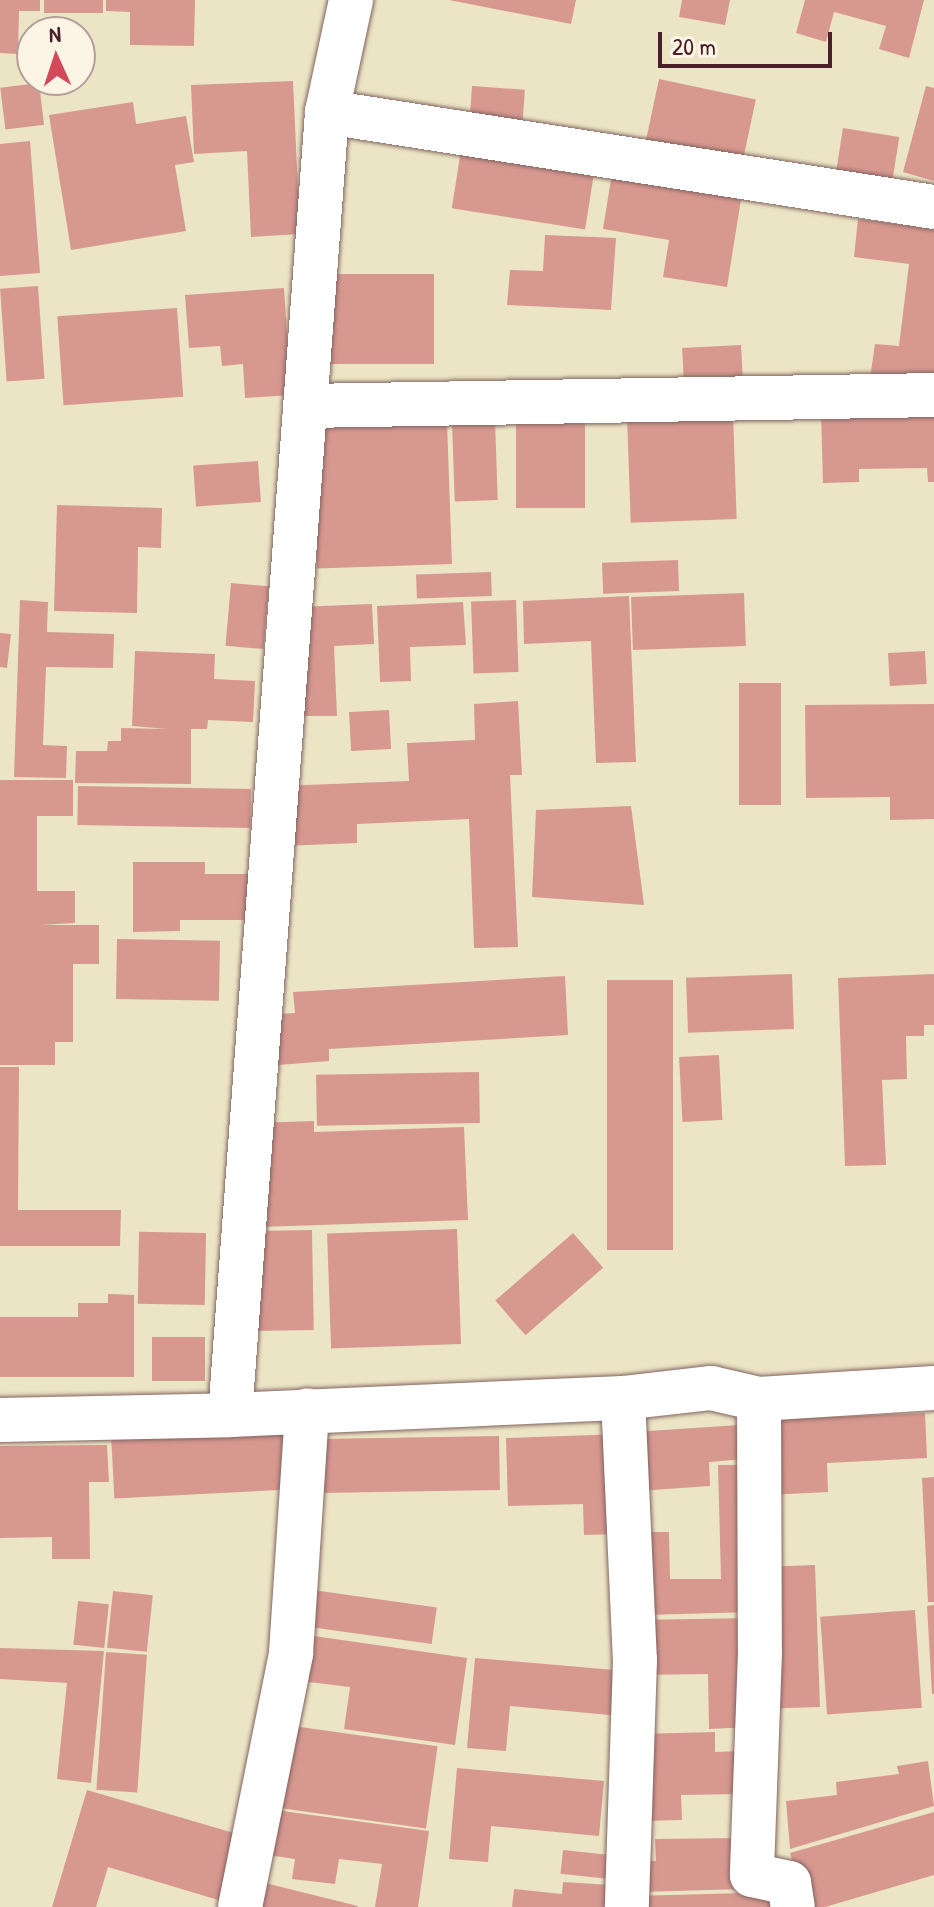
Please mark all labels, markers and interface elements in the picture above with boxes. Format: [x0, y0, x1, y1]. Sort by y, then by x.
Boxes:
north arrow [16, 16, 96, 96]
scale bar [662, 16, 836, 66]
text: N [48, 19, 61, 49]
text: 20 m [672, 30, 716, 62]

